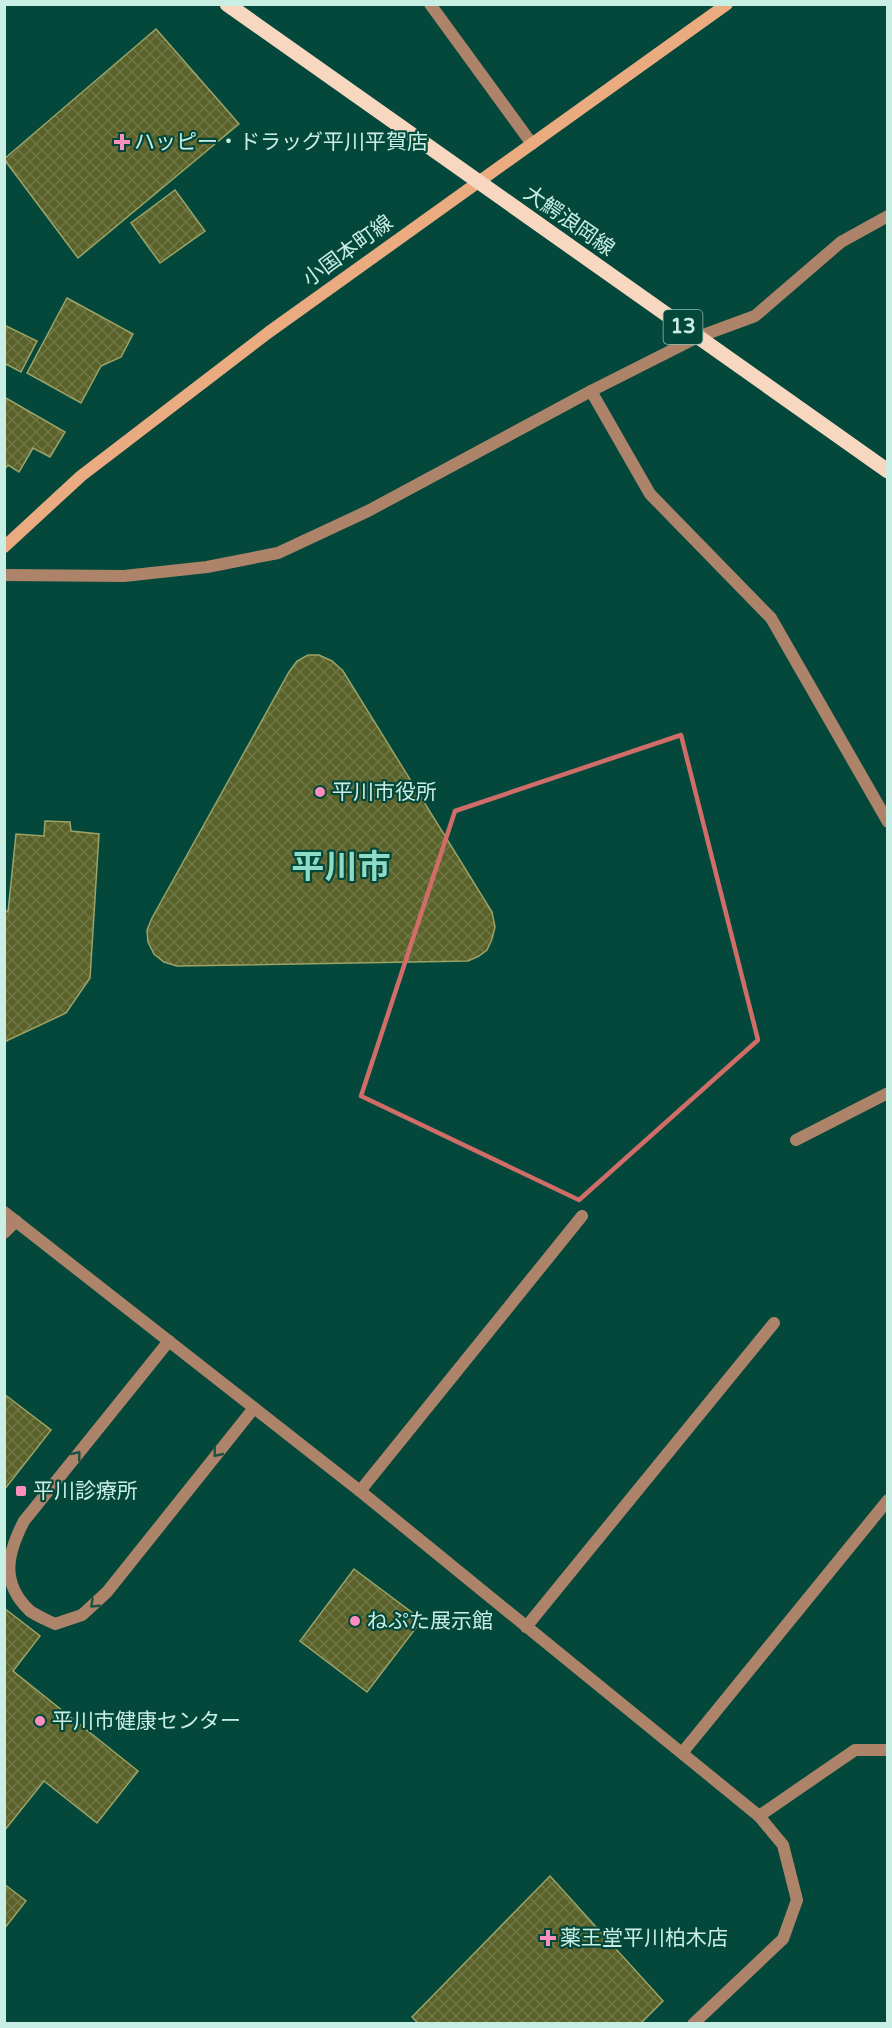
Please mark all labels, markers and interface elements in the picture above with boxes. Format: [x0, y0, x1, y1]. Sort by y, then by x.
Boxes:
place label: ハッピー・ドラッグ平川平賀店 [134, 130, 428, 155]
marker: ハッピー・ドラッグ平川平賀店 [115, 135, 129, 149]
street label: 大鰐浪岡線 [519, 181, 619, 261]
street label: 小国本町線 [298, 210, 398, 292]
road number: 13 [664, 310, 702, 344]
place label: 平川市役所 [332, 780, 437, 805]
marker: 平川市役所 [313, 785, 327, 799]
district label: 平川市 [292, 848, 391, 887]
one-way arrow [214, 1447, 225, 1458]
one-way arrow [70, 1451, 81, 1462]
place label: 平川診療所 [33, 1479, 138, 1504]
marker: 平川診療所 [14, 1484, 28, 1498]
one-way arrow [90, 1597, 101, 1608]
place label: ねぷた展示館 [367, 1609, 493, 1634]
marker: ねぷた展示館 [348, 1614, 362, 1628]
place label: 平川市健康センター [52, 1709, 241, 1734]
marker: 平川市健康センター [33, 1714, 47, 1728]
place label: 薬王堂平川柏木店 [560, 1926, 728, 1951]
marker: 薬王堂平川柏木店 [541, 1931, 555, 1945]

